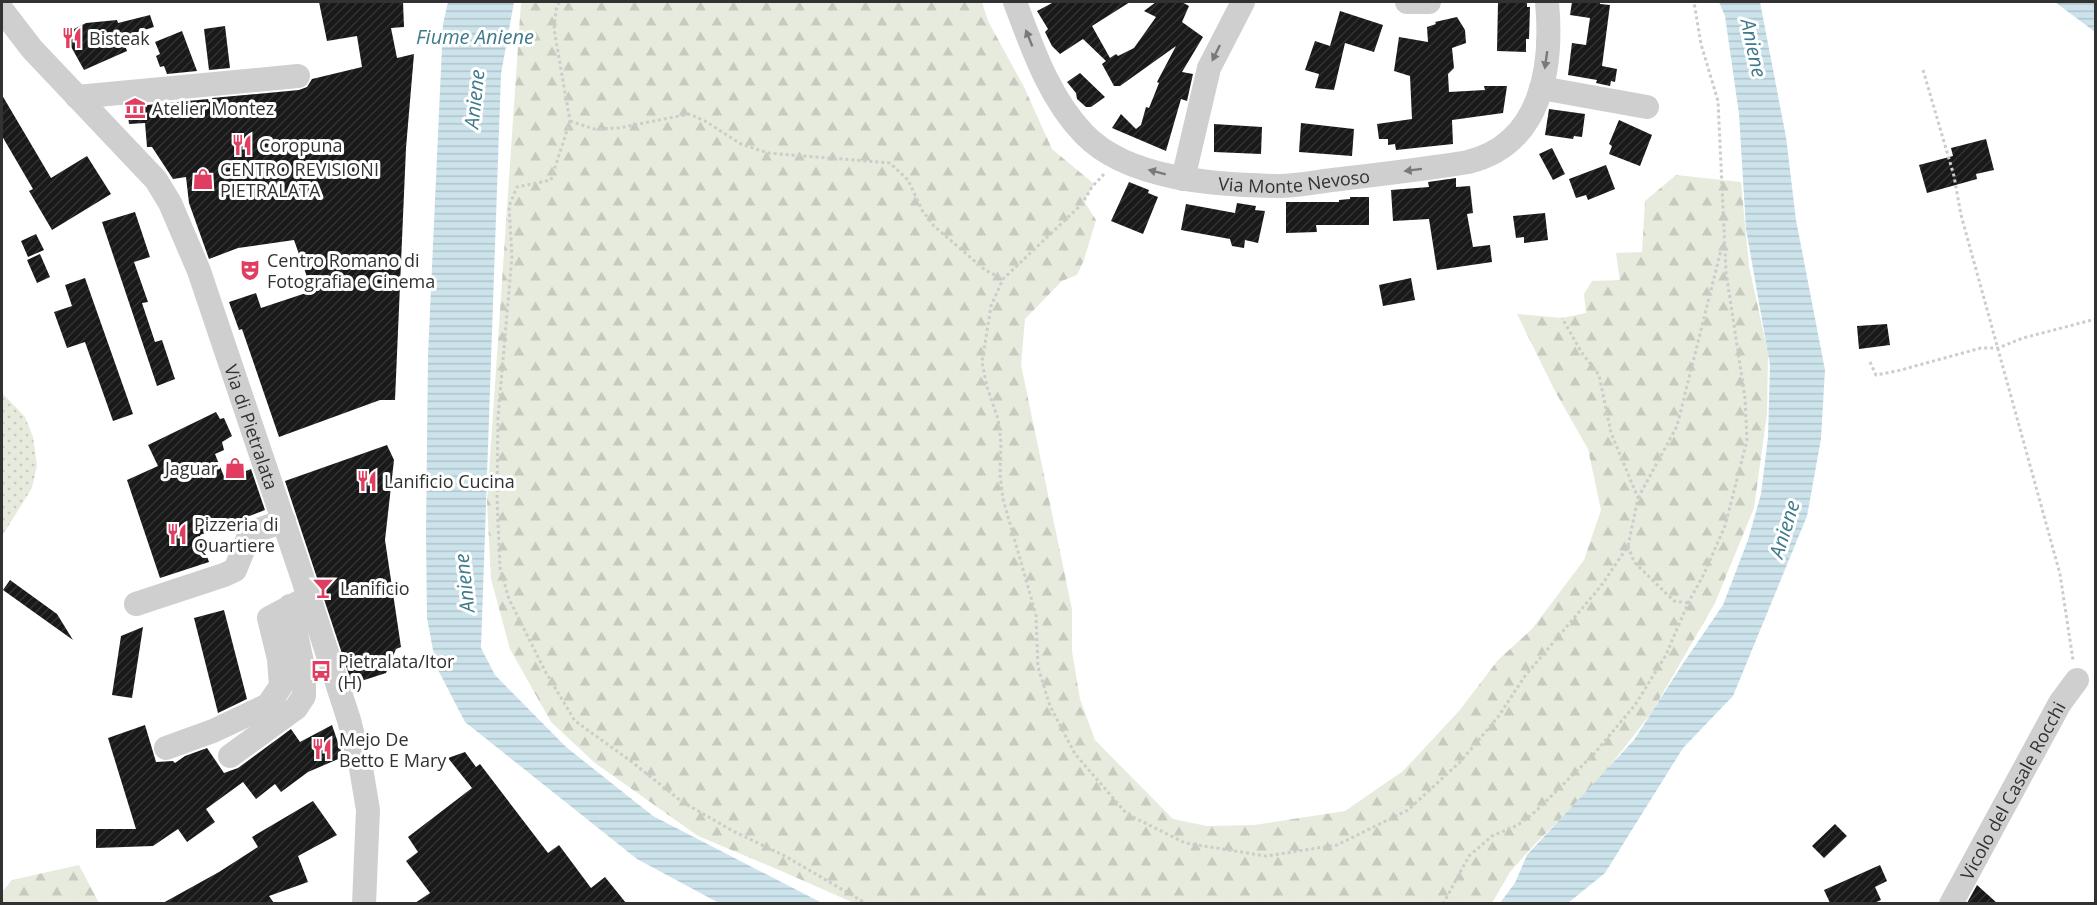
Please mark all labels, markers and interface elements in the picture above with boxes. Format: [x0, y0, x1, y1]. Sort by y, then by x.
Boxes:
water label: Aniene [1734, 14, 1773, 80]
water label: Fiume Aniene [416, 23, 534, 50]
restaurant icon: Bisteak [60, 26, 84, 50]
place label: Bisteak [89, 26, 150, 50]
one-way arrow [1024, 28, 1034, 46]
one-way arrow [1211, 45, 1220, 62]
one-way arrow [1542, 50, 1551, 69]
water label: Aniene [457, 68, 491, 132]
museum icon: Atelier Montez [123, 96, 147, 120]
place label: Atelier Montez [152, 96, 274, 120]
restaurant icon: Coropuna [230, 133, 254, 157]
place label: Coropuna [259, 133, 342, 157]
place label: CENTRO REVISIONI PIETRALATA [220, 157, 379, 202]
street label: Via Monte Nevoso [1217, 164, 1371, 198]
one-way arrow [1403, 165, 1422, 175]
one-way arrow [1148, 166, 1166, 176]
shop icon: CENTRO REVISIONI PIETRALATA [191, 167, 215, 191]
place label: Centro Romano di Fotografia e Cinema [267, 248, 435, 293]
theatre icon: Centro Romano di Fotografia e Cinema [238, 258, 262, 282]
street label: Via di Pietralata [219, 361, 284, 493]
place label: Jaguar [163, 456, 219, 480]
shop icon: Jaguar [223, 456, 247, 480]
restaurant icon: Lanificio Cucina [355, 469, 379, 493]
place label: Lanificio Cucina [384, 469, 515, 493]
water label: Aniene [1762, 497, 1806, 563]
place label: Pizzeria di Quartiere [194, 512, 279, 557]
restaurant icon: Pizzeria di Quartiere [165, 522, 189, 546]
water label: Aniene [447, 552, 481, 616]
bar icon: Lanificio [311, 576, 335, 600]
place label: Lanificio [340, 576, 410, 600]
place label: Pietralata/Itor (H) [338, 649, 455, 694]
bus stop icon: Pietralata/Itor (H) [309, 659, 333, 683]
street label: Vicolo del Casale Rocchi [1954, 697, 2071, 884]
place label: Mejo De Betto E Mary [339, 727, 447, 772]
restaurant icon: Mejo De Betto E Mary [310, 737, 334, 761]

